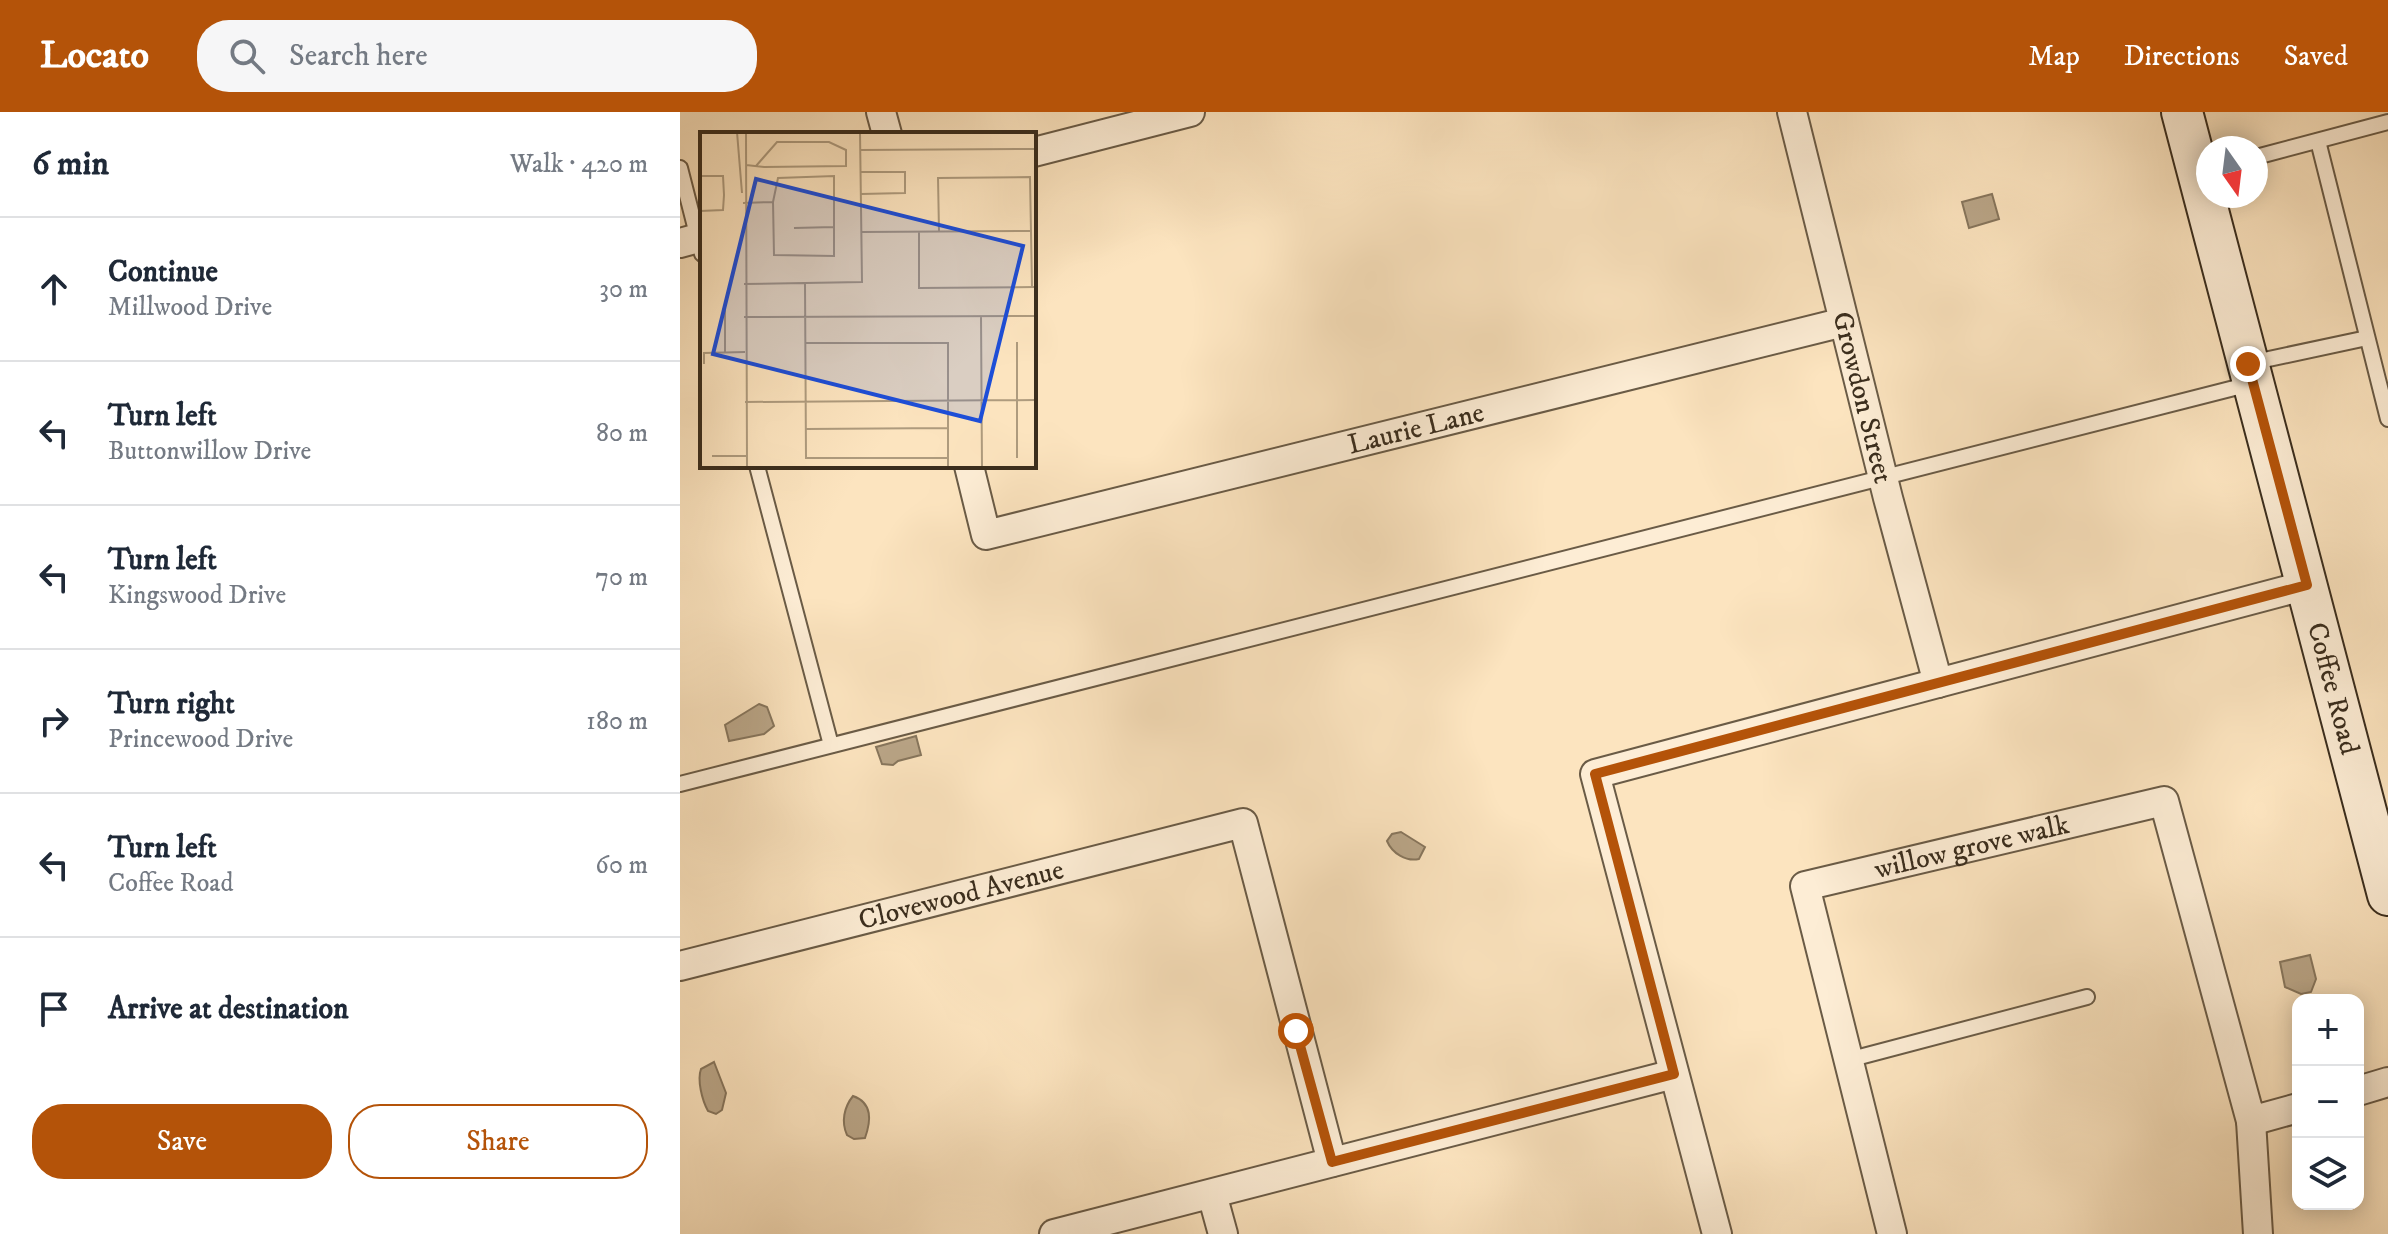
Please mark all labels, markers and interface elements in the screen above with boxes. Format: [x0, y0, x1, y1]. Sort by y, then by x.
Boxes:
search box [197, 20, 757, 92]
text: Locato [40, 32, 149, 80]
icon: search [225, 34, 269, 78]
text: Search here [289, 38, 428, 75]
text: Map [2028, 39, 2080, 74]
text: Directions [2124, 39, 2240, 74]
text: Saved [2284, 39, 2348, 74]
inset map [700, 132, 1036, 468]
north arrow [2196, 136, 2268, 208]
text: 6 min [32, 143, 109, 185]
text: Walk · 420 m [510, 148, 648, 181]
text: Continue [108, 254, 218, 291]
icon: ahead [32, 267, 76, 311]
text: 30 m [599, 273, 648, 306]
text: Millwood Drive [108, 291, 272, 324]
street label: Growdon Street [1825, 308, 1901, 487]
route end [2230, 346, 2266, 382]
street label: Laurie Lane [1344, 395, 1488, 462]
text: Turn left [108, 398, 217, 435]
icon: left [32, 411, 76, 455]
text: 80 m [596, 417, 648, 450]
text: Buttonwillow Drive [108, 435, 311, 468]
text: Turn left [108, 542, 217, 579]
icon: left [32, 555, 76, 599]
text: 70 m [595, 561, 648, 594]
text: Kingswood Drive [108, 579, 286, 612]
street label: Coffee Road [2300, 619, 2368, 758]
text: Turn right [108, 686, 235, 723]
icon: right [32, 699, 76, 743]
text: 180 m [586, 705, 648, 738]
text: Princewood Drive [108, 723, 293, 756]
street label: willow grove walk [1870, 807, 2073, 887]
text: Turn left [108, 830, 217, 867]
icon: left [32, 843, 76, 887]
text: 60 m [595, 849, 648, 882]
street label: Clovewood Avenue [855, 852, 1067, 937]
text: Coffee Road [108, 867, 233, 900]
icon: arrive [32, 987, 76, 1031]
text: Arrive at destination [108, 991, 349, 1028]
map controls [2292, 994, 2364, 1210]
button: + [2292, 994, 2364, 1066]
route start [1278, 1013, 1314, 1049]
button: − [2292, 1066, 2364, 1138]
button: Save [32, 1104, 332, 1179]
button: Share [348, 1104, 648, 1179]
button: layers [2292, 1138, 2364, 1210]

